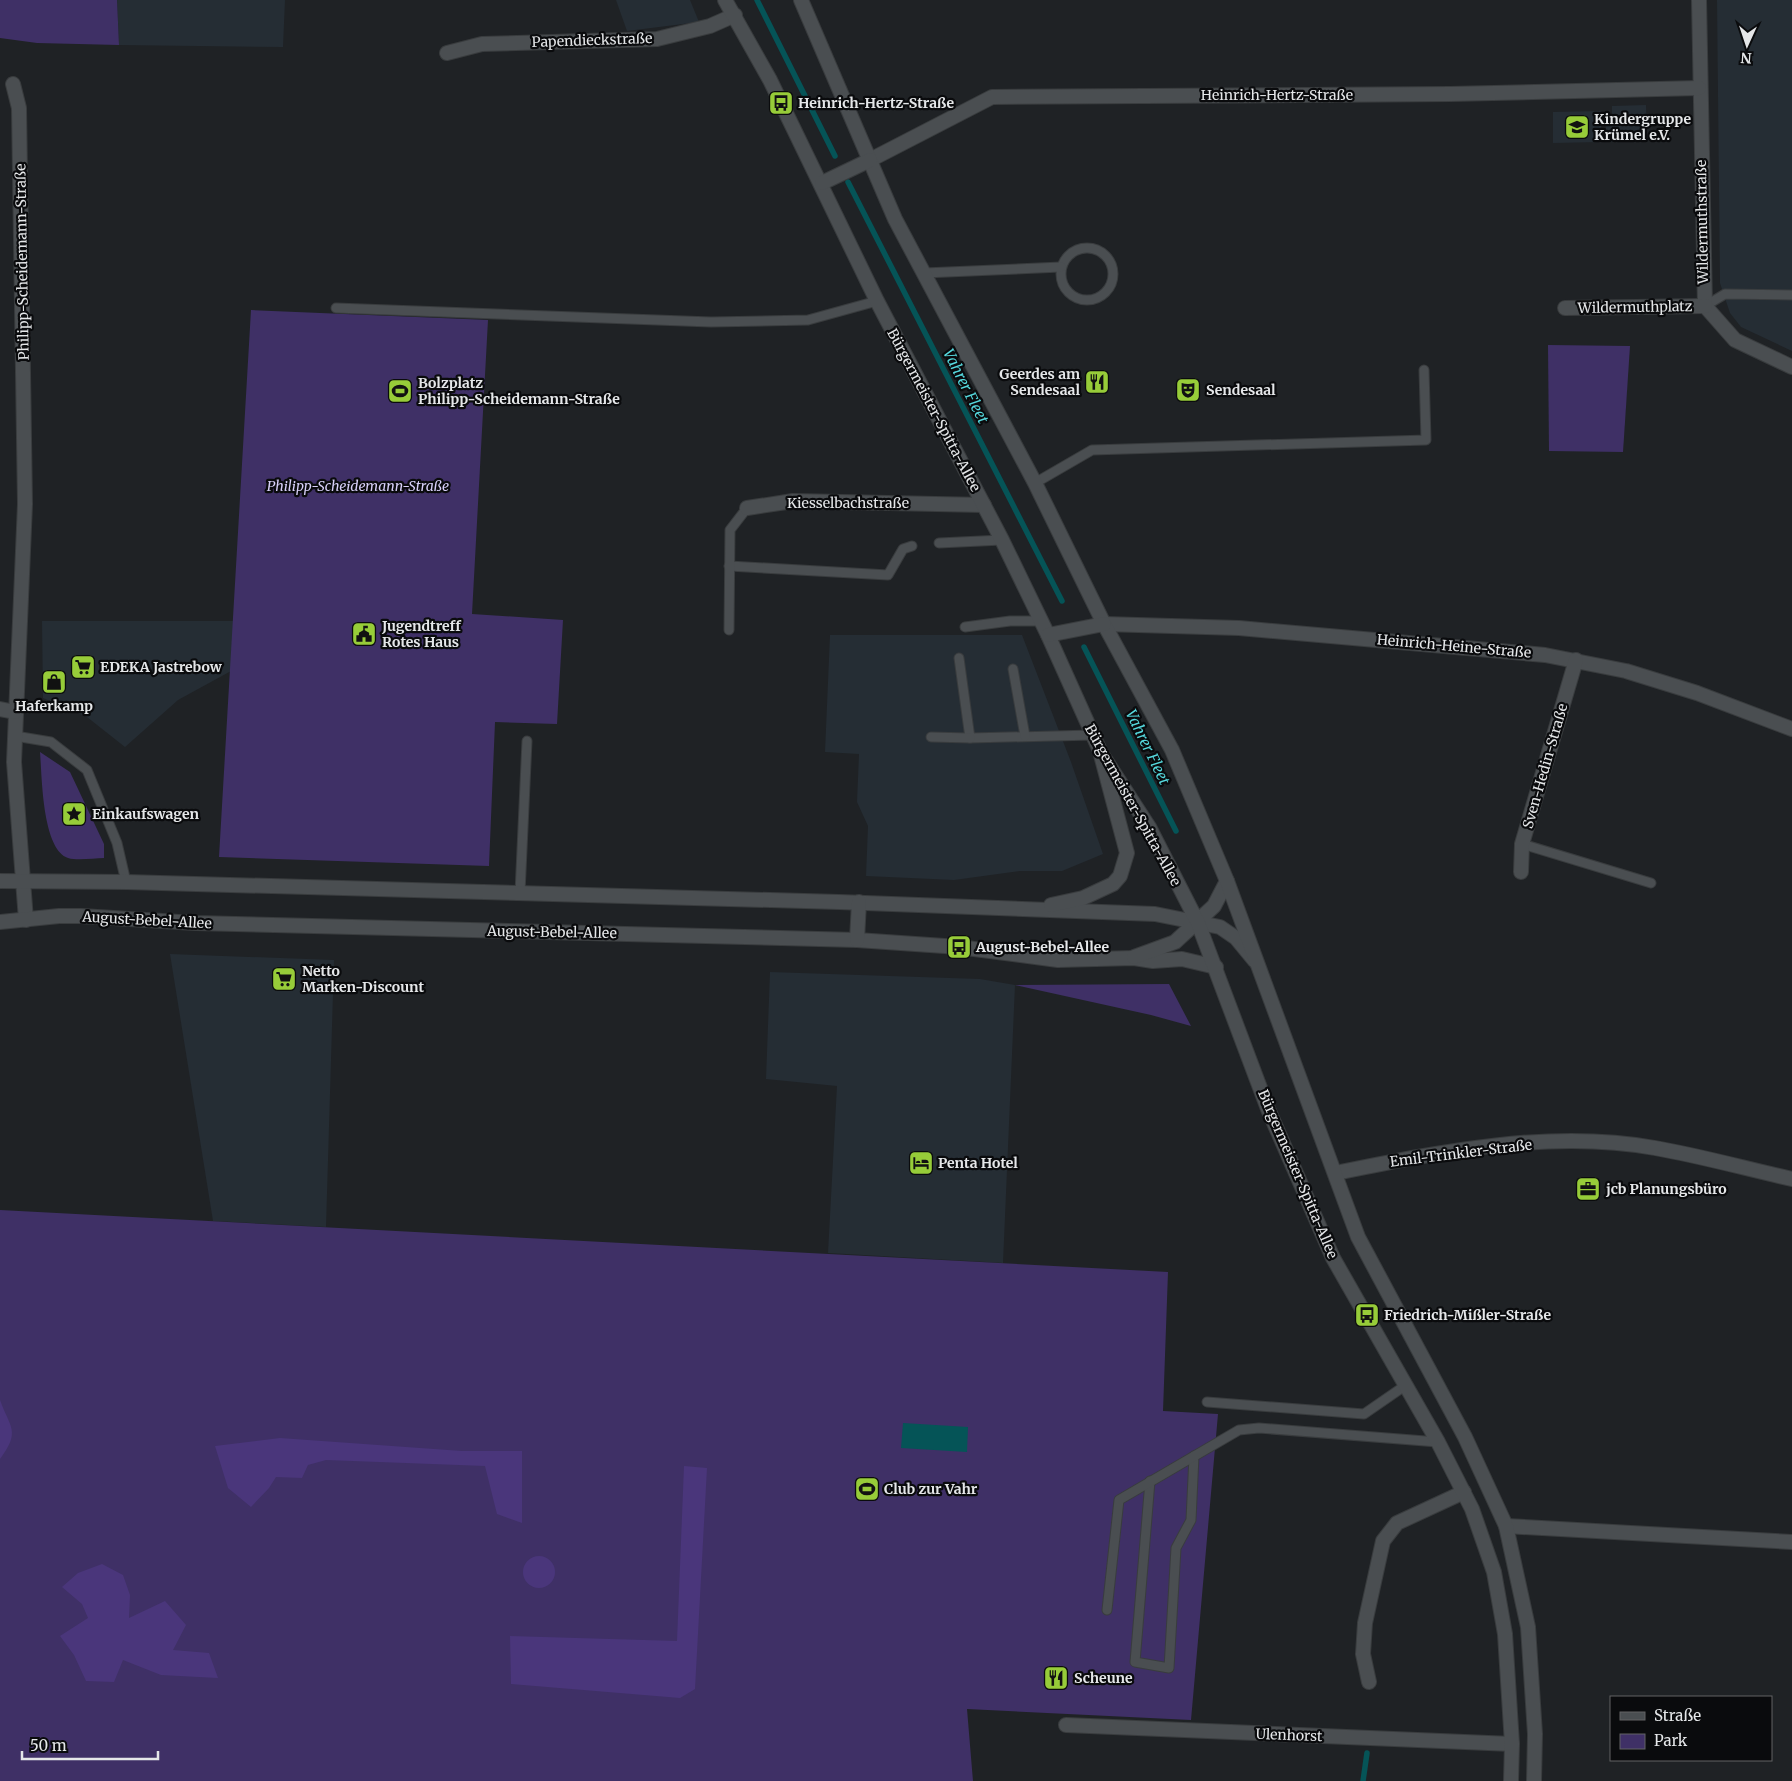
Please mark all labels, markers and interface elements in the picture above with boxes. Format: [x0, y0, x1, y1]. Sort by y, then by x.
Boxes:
north arrow [1722, 20, 1772, 70]
street label: Papendieckstraße [531, 29, 653, 51]
text: N [1740, 49, 1752, 67]
street label: Heinrich-Hertz-Straße [1201, 86, 1353, 104]
bus stop icon: Heinrich-Hertz-Straße [768, 90, 794, 116]
place label: Heinrich-Hertz-Straße [798, 94, 955, 112]
place label: Kindergruppe Krümel e.V. [1594, 110, 1691, 144]
school or university icon: Kindergruppe Krümel e.V. [1564, 114, 1590, 140]
street label: Wildermuthstraße [1692, 160, 1712, 285]
street label: Philipp-Scheidemann-Straße [11, 163, 33, 361]
street label: Wildermuthplatz [1576, 297, 1693, 317]
street label: Bürgermeister-Spitta-Allee [883, 325, 985, 495]
water label: Vahrer Fleet [939, 345, 993, 427]
place label: Geerdes am Sendesaal [999, 365, 1080, 399]
restaurant icon: Geerdes am Sendesaal [1084, 369, 1110, 395]
place label: Bolzplatz Philipp-Scheidemann-Straße [418, 374, 620, 408]
theatre icon: Sendesaal [1175, 377, 1201, 403]
sports icon: Bolzplatz Philipp-Scheidemann-Straße [387, 378, 413, 404]
place label: Sendesaal [1206, 381, 1276, 399]
park label: Philipp-Scheidemann-Straße [267, 477, 449, 495]
street label: Kiesselbachstraße [787, 494, 909, 512]
place label: Jugendtreff Rotes Haus [381, 617, 461, 651]
public building icon: Jugendtreff Rotes Haus [351, 621, 377, 647]
street label: Heinrich-Heine-Straße [1376, 630, 1532, 662]
supermarket icon: EDEKA Jastrebow [70, 654, 96, 680]
place label: EDEKA Jastrebow [100, 658, 223, 676]
shop icon: Haferkamp [41, 669, 67, 695]
place label: Haferkamp [15, 697, 93, 715]
street label: Sven-Hedin-Straße [1519, 701, 1571, 831]
water label: Vahrer Fleet [1122, 706, 1175, 788]
street label: Bürgermeister-Spitta-Allee [1081, 721, 1185, 889]
place icon: Einkaufswagen [61, 801, 87, 827]
place label: Einkaufswagen [92, 805, 199, 823]
street label: August-Bebel-Allee [81, 908, 212, 932]
street label: August-Bebel-Allee [486, 922, 617, 942]
bus stop icon: August-Bebel-Allee [946, 934, 972, 960]
place label: August-Bebel-Allee [975, 938, 1109, 956]
place label: Netto Marken-Discount [302, 962, 424, 996]
supermarket icon: Netto Marken-Discount [271, 966, 297, 992]
street label: Bürgermeister-Spitta-Allee [1254, 1087, 1342, 1261]
street label: Emil-Trinkler-Straße [1389, 1135, 1533, 1171]
hotel icon: Penta Hotel [908, 1150, 934, 1176]
place label: Penta Hotel [938, 1154, 1018, 1172]
office icon: jcb Planungsbüro [1575, 1176, 1601, 1202]
place label: jcb Planungsbüro [1605, 1180, 1727, 1198]
bus stop icon: Friedrich-Mißler-Straße [1354, 1302, 1380, 1328]
place label: Friedrich-Mißler-Straße [1384, 1306, 1551, 1324]
sports icon: Club zur Vahr [854, 1476, 880, 1502]
place label: Club zur Vahr [884, 1480, 978, 1498]
restaurant icon: Scheune [1043, 1665, 1069, 1691]
place label: Scheune [1074, 1669, 1133, 1687]
legend [1610, 1696, 1772, 1761]
text: Straße [1654, 1706, 1701, 1725]
street label: Ulenhorst [1255, 1725, 1323, 1745]
scale bar [22, 1728, 159, 1760]
text: Park [1654, 1731, 1688, 1750]
text: 50 m [30, 1736, 67, 1755]

